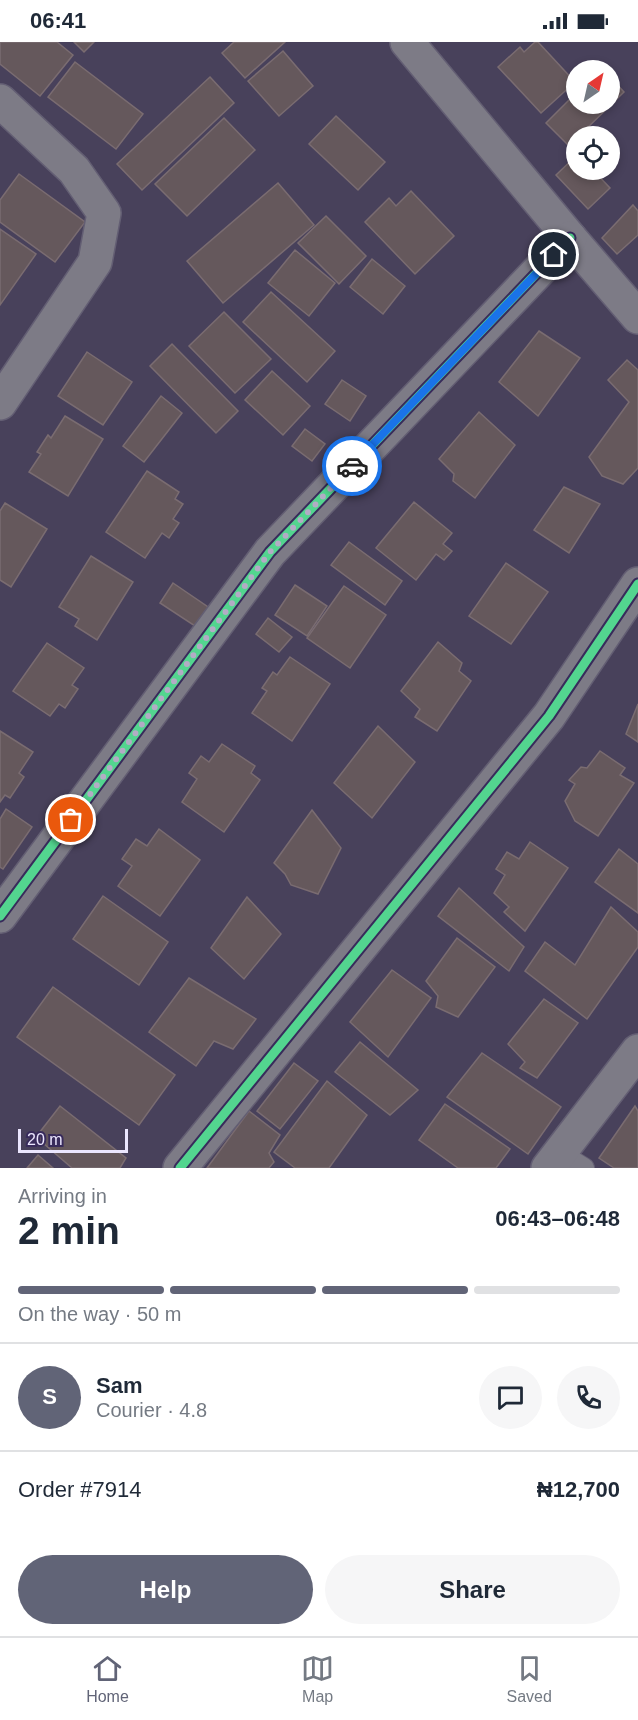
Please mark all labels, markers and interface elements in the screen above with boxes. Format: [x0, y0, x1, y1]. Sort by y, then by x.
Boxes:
text: 06:41 [30, 8, 86, 33]
north arrow [566, 60, 620, 114]
map controls [566, 60, 620, 180]
button: locate [566, 126, 620, 180]
pin [528, 229, 579, 280]
icon: home [537, 238, 570, 271]
courier [322, 436, 382, 496]
icon: car [336, 450, 369, 483]
pin [45, 794, 96, 845]
icon: bag [54, 803, 87, 836]
scale bar [18, 1126, 128, 1154]
text: 20 m [27, 1131, 63, 1148]
text: Arriving in [18, 1185, 107, 1207]
text: 06:43–06:48 [495, 1206, 620, 1231]
text: 2 min [18, 1209, 120, 1252]
text: On the way · 50 m [18, 1303, 181, 1325]
button: chat [479, 1366, 542, 1429]
button: phone [557, 1366, 620, 1429]
text: Sam [96, 1373, 142, 1398]
text: S [42, 1384, 57, 1409]
text: Courier · 4.8 [96, 1399, 207, 1421]
text: Order #7914 [18, 1477, 142, 1502]
text: ₦12,700 [537, 1477, 620, 1502]
button: Help [18, 1555, 313, 1624]
button: Share [325, 1555, 620, 1624]
tab: Home [86, 1652, 129, 1706]
tab: Map [301, 1652, 334, 1706]
tab: Saved [506, 1652, 552, 1706]

